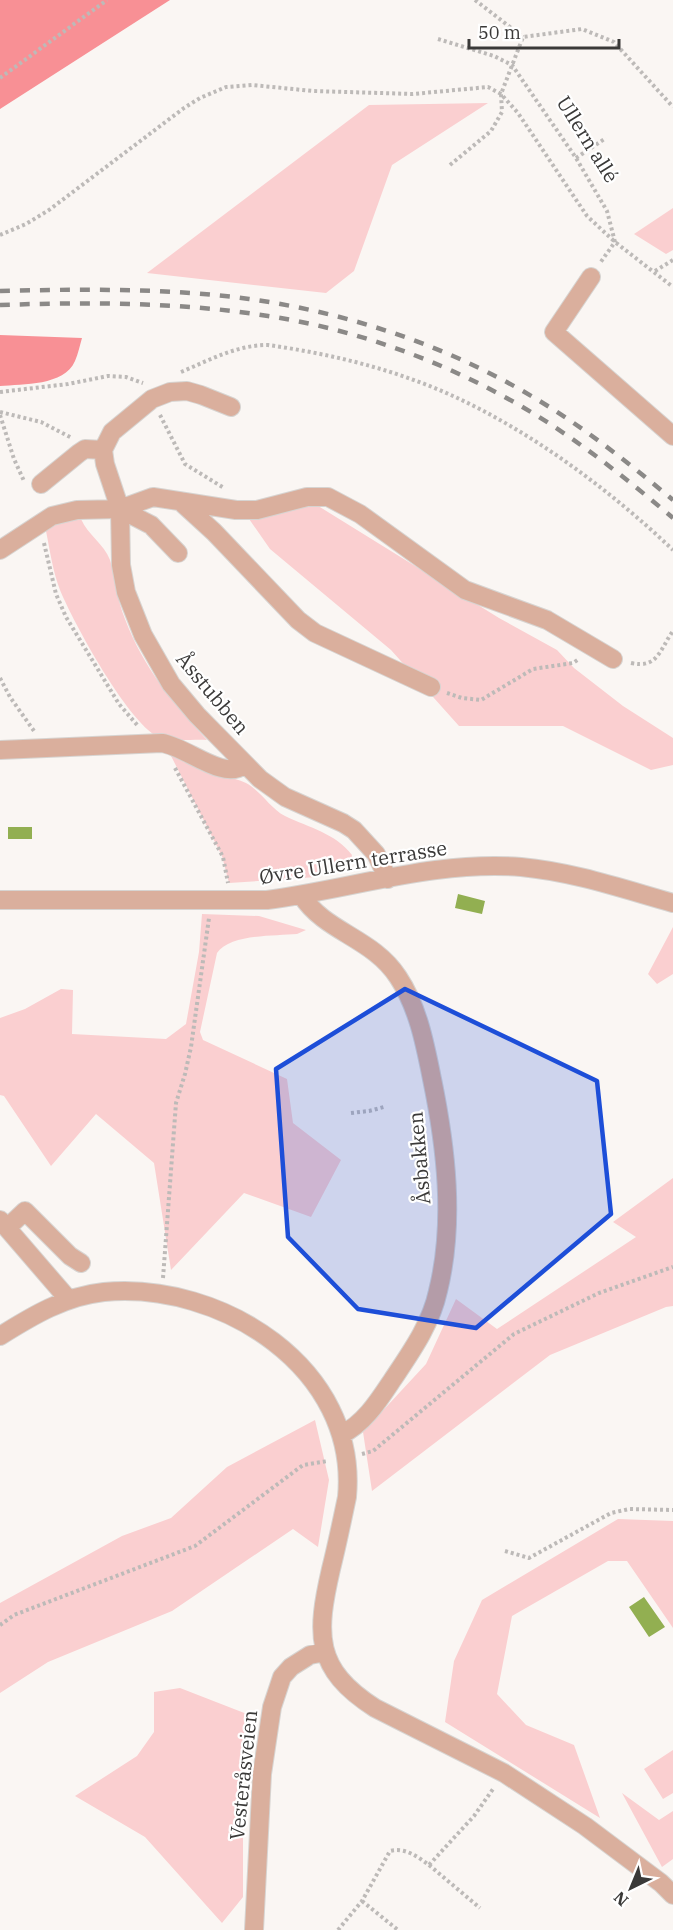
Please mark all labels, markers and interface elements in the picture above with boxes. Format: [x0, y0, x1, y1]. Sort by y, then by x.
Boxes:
scale bar [469, 12, 619, 50]
text: 50 m [478, 21, 521, 44]
street label: Ullern allé [551, 91, 625, 187]
street label: Åsstubben [171, 646, 256, 740]
street label: Øvre Ullern terrasse [257, 834, 449, 890]
street label: Åsbakken [401, 1110, 437, 1206]
street label: Vesteråsveien [223, 1708, 263, 1841]
north arrow [601, 1858, 661, 1918]
text: N [609, 1887, 632, 1911]

